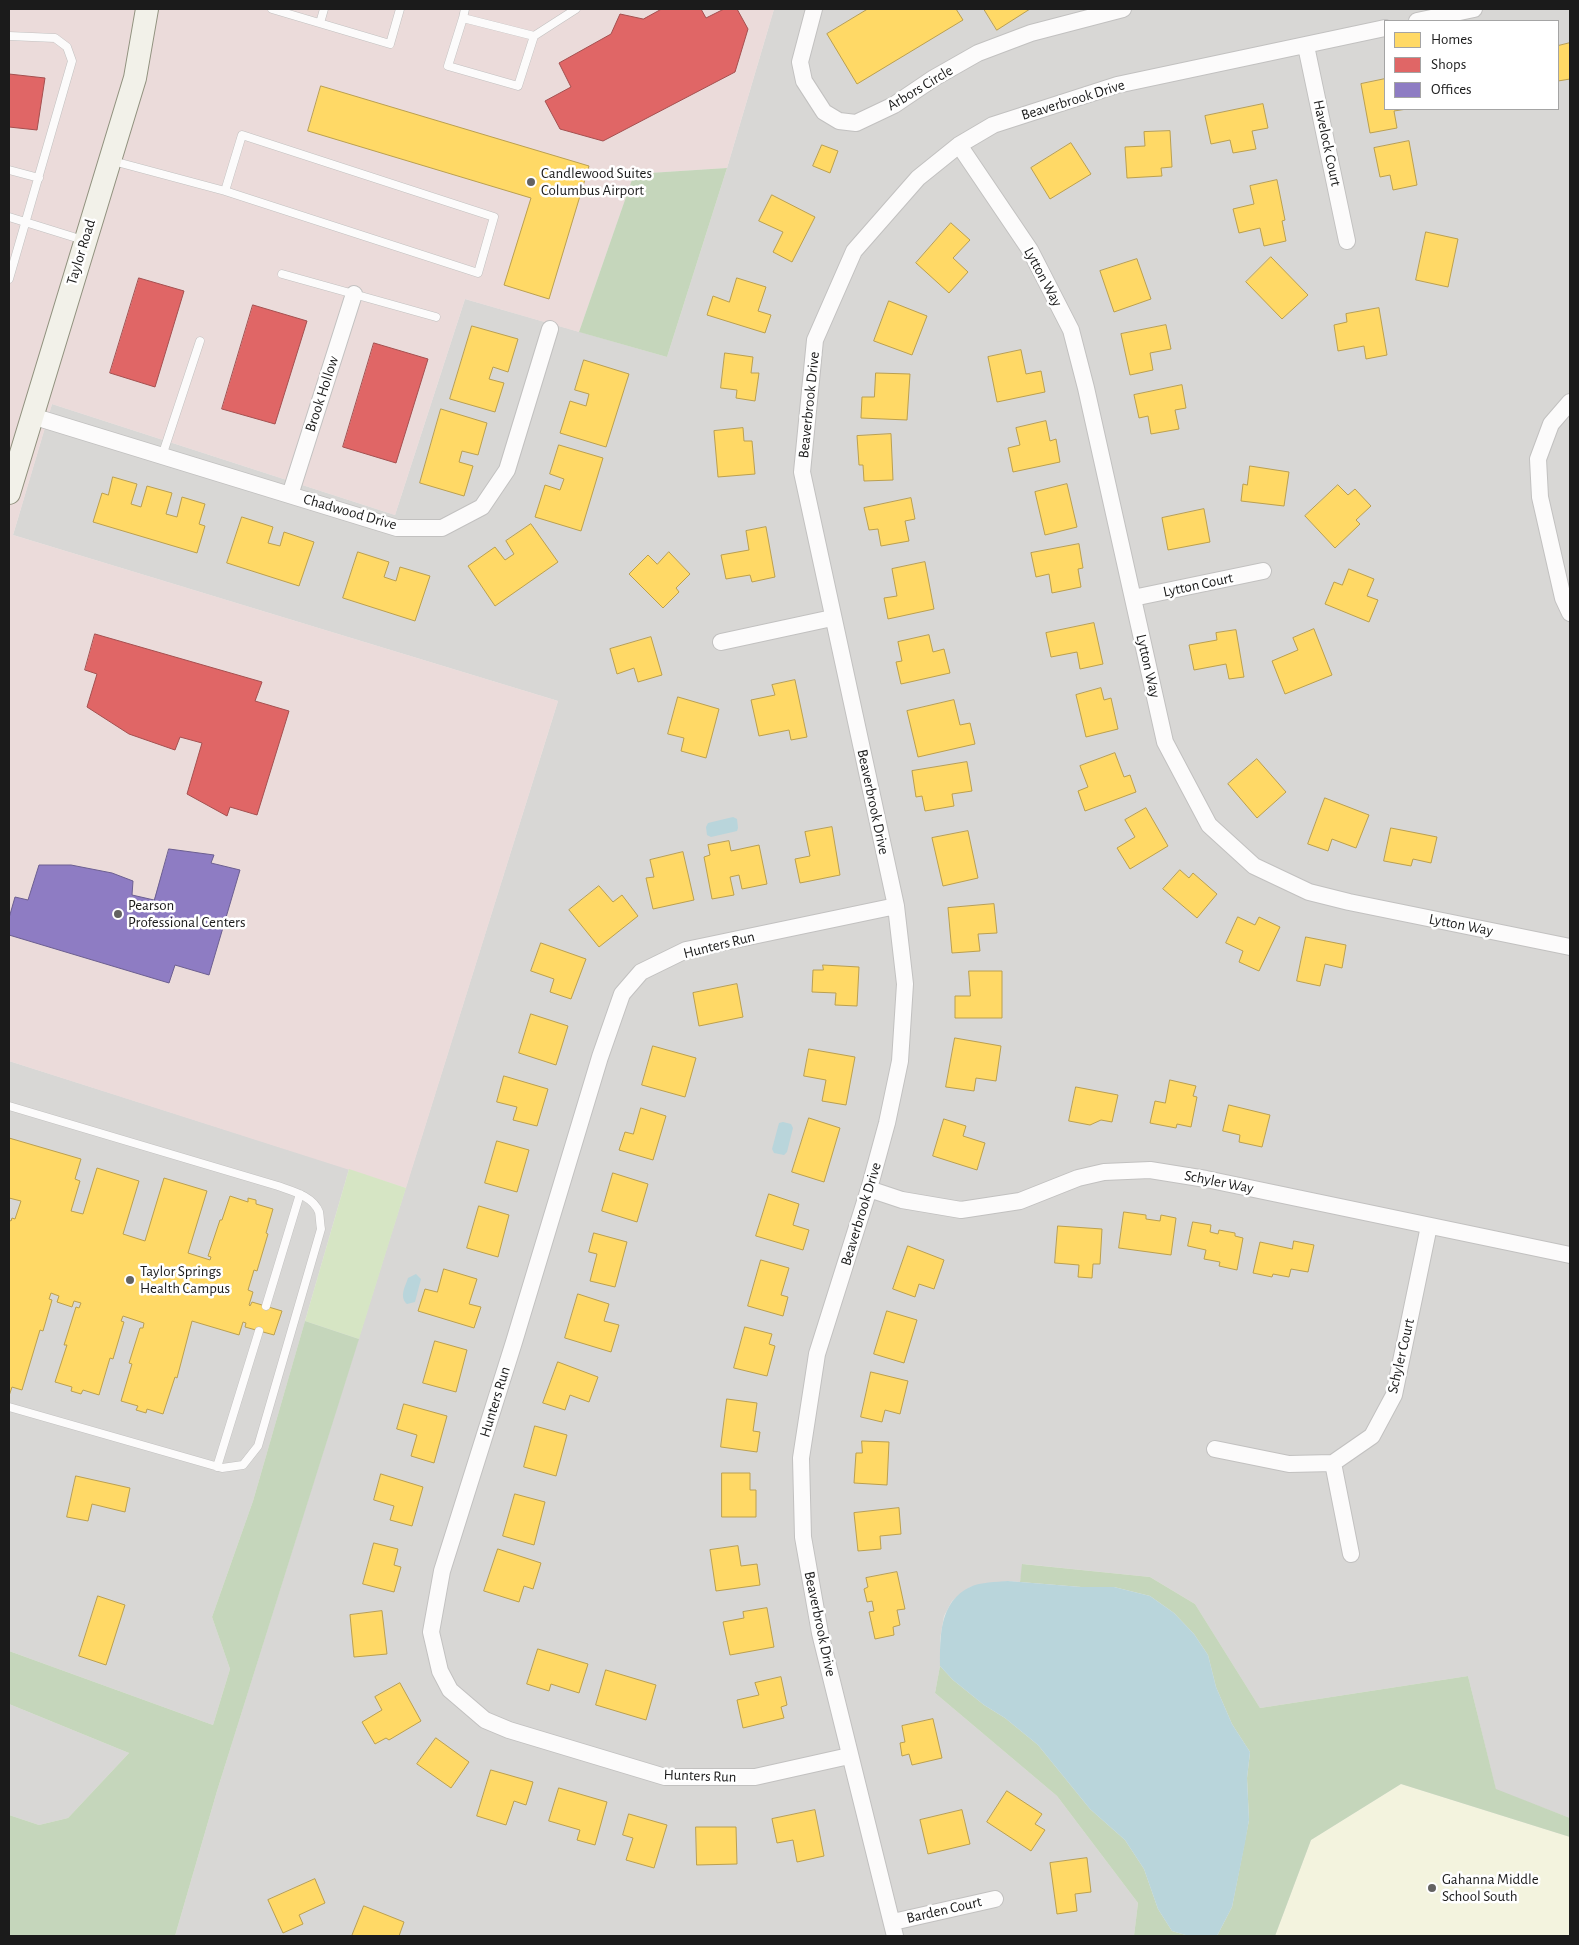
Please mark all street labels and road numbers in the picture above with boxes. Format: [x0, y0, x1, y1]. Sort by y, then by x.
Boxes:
street label: Arbors Circle [884, 61, 956, 115]
street label: Beaverbrook Drive [1019, 76, 1127, 124]
street label: Havelock Court [1309, 98, 1345, 188]
street label: Taylor Road [63, 217, 99, 287]
street label: Lytton Way [1020, 244, 1066, 310]
street label: Beaverbrook Drive [794, 351, 824, 459]
street label: Brook Hollow [301, 354, 343, 434]
street label: Chadwood Drive [301, 490, 399, 534]
street label: Lytton Court [1161, 569, 1235, 601]
street label: Lytton Way [1132, 632, 1164, 700]
street label: Beaverbrook Drive [853, 748, 893, 856]
street label: Lytton Way [1427, 910, 1495, 940]
street label: Hunters Run [681, 927, 757, 963]
street label: Beaverbrook Drive [837, 1160, 885, 1268]
street label: Schyler Way [1183, 1166, 1255, 1198]
street label: Schyler Court [1384, 1317, 1418, 1395]
street label: Hunters Run [476, 1364, 514, 1440]
street label: Beaverbrook Drive [800, 1570, 840, 1678]
street label: Hunters Run [663, 1766, 737, 1786]
street label: Barden Court [905, 1893, 983, 1927]

